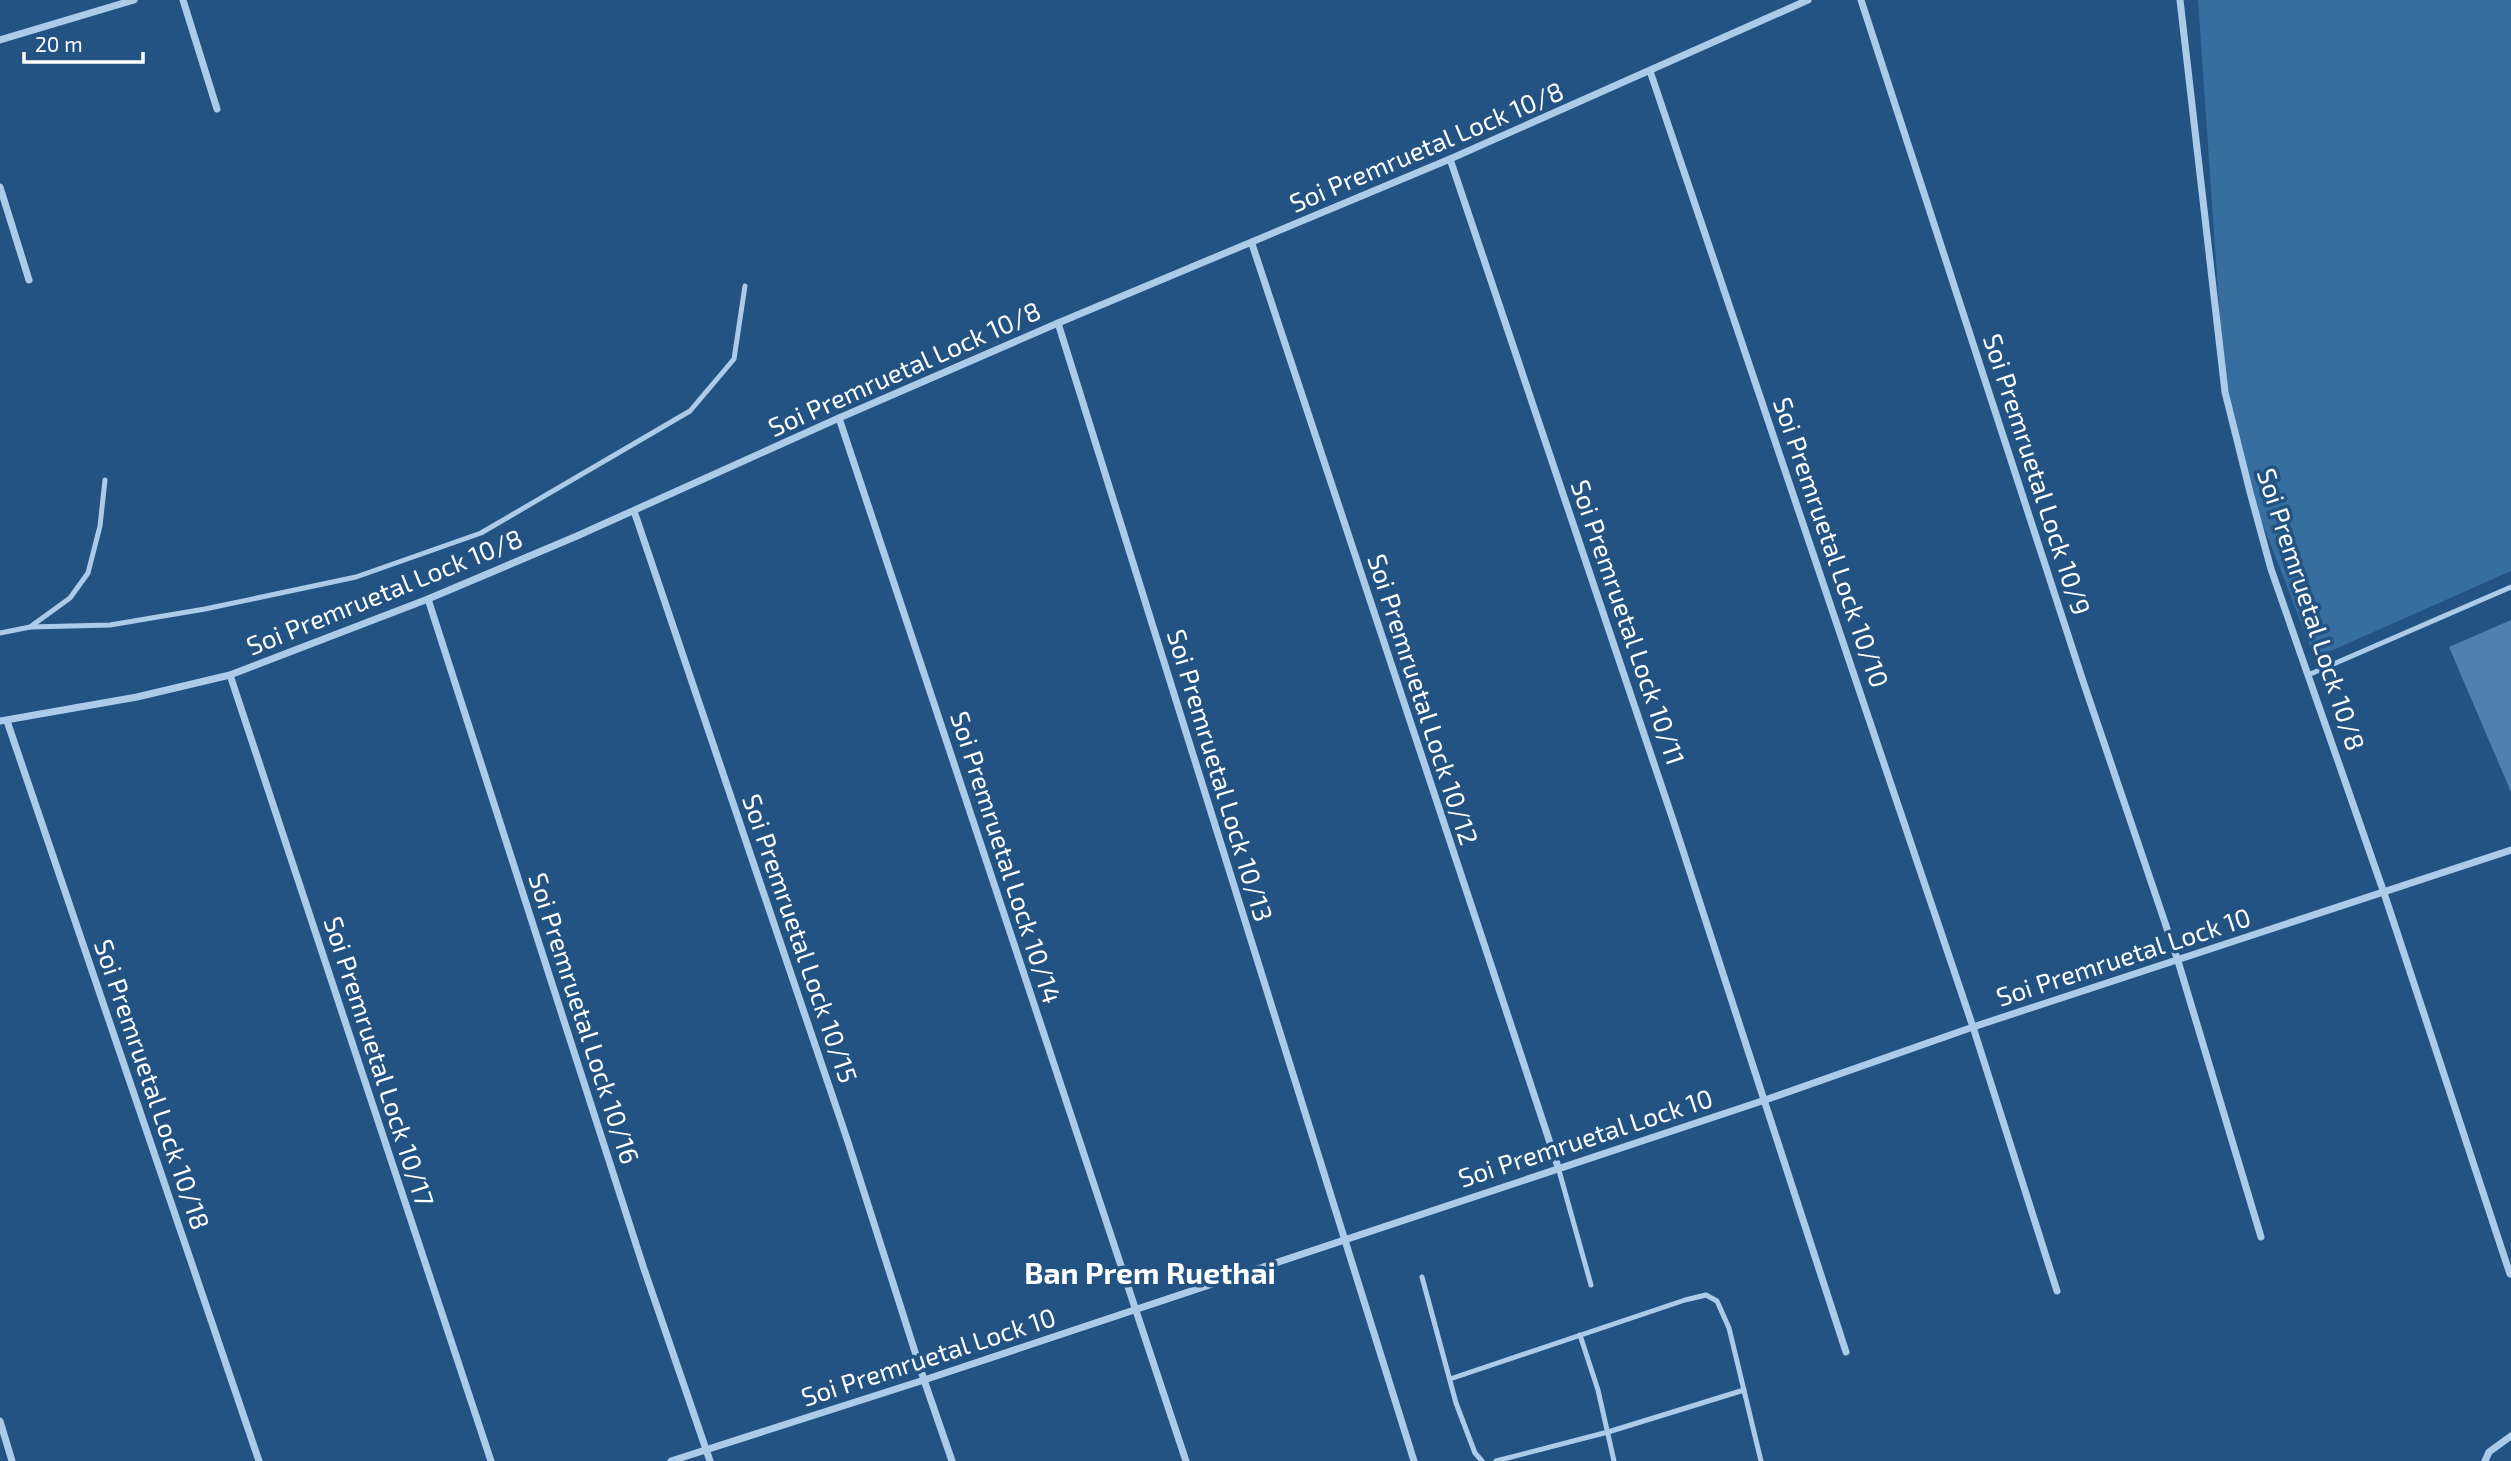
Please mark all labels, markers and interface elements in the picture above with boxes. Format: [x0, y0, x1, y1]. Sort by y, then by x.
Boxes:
scale bar [24, 21, 144, 65]
text: 20 m [35, 31, 83, 56]
street label: Soi Premruetal Lock 10/8 [1284, 74, 1568, 218]
street label: Soi Premruetal Lock 10/8 [763, 294, 1045, 442]
street label: Soi Premruetal Lock 10/9 [1978, 329, 2098, 619]
street label: Soi Premruetal Lock 10/10 [1768, 393, 1896, 691]
street label: Soi Premruetal Lock 10/8 [2252, 464, 2372, 754]
street label: Soi Premruetal Lock 10/11 [1566, 475, 1692, 769]
street label: Soi Premruetal Lock 10/8 [242, 521, 526, 661]
street label: Soi Premruetal Lock 10/12 [1362, 550, 1486, 848]
street label: Soi Premruetal Lock 10/13 [1162, 625, 1280, 925]
street label: Soi Premruetal Lock 10/14 [945, 707, 1069, 1007]
street label: Soi Premruetal Lock 10/15 [737, 790, 865, 1086]
street label: Soi Premruetal Lock 10/16 [523, 869, 647, 1167]
street label: Soi Premruetal Lock 10 [1992, 900, 2254, 1012]
street label: Soi Premruetal Lock 10/17 [318, 912, 442, 1210]
street label: Soi Premruetal Lock 10/18 [89, 935, 217, 1233]
street label: Soi Premruetal Lock 10 [1454, 1081, 1716, 1193]
district label: Ban Prem Ruethai [1024, 1254, 1276, 1290]
street label: Soi Premruetal Lock 10 [797, 1300, 1059, 1412]

